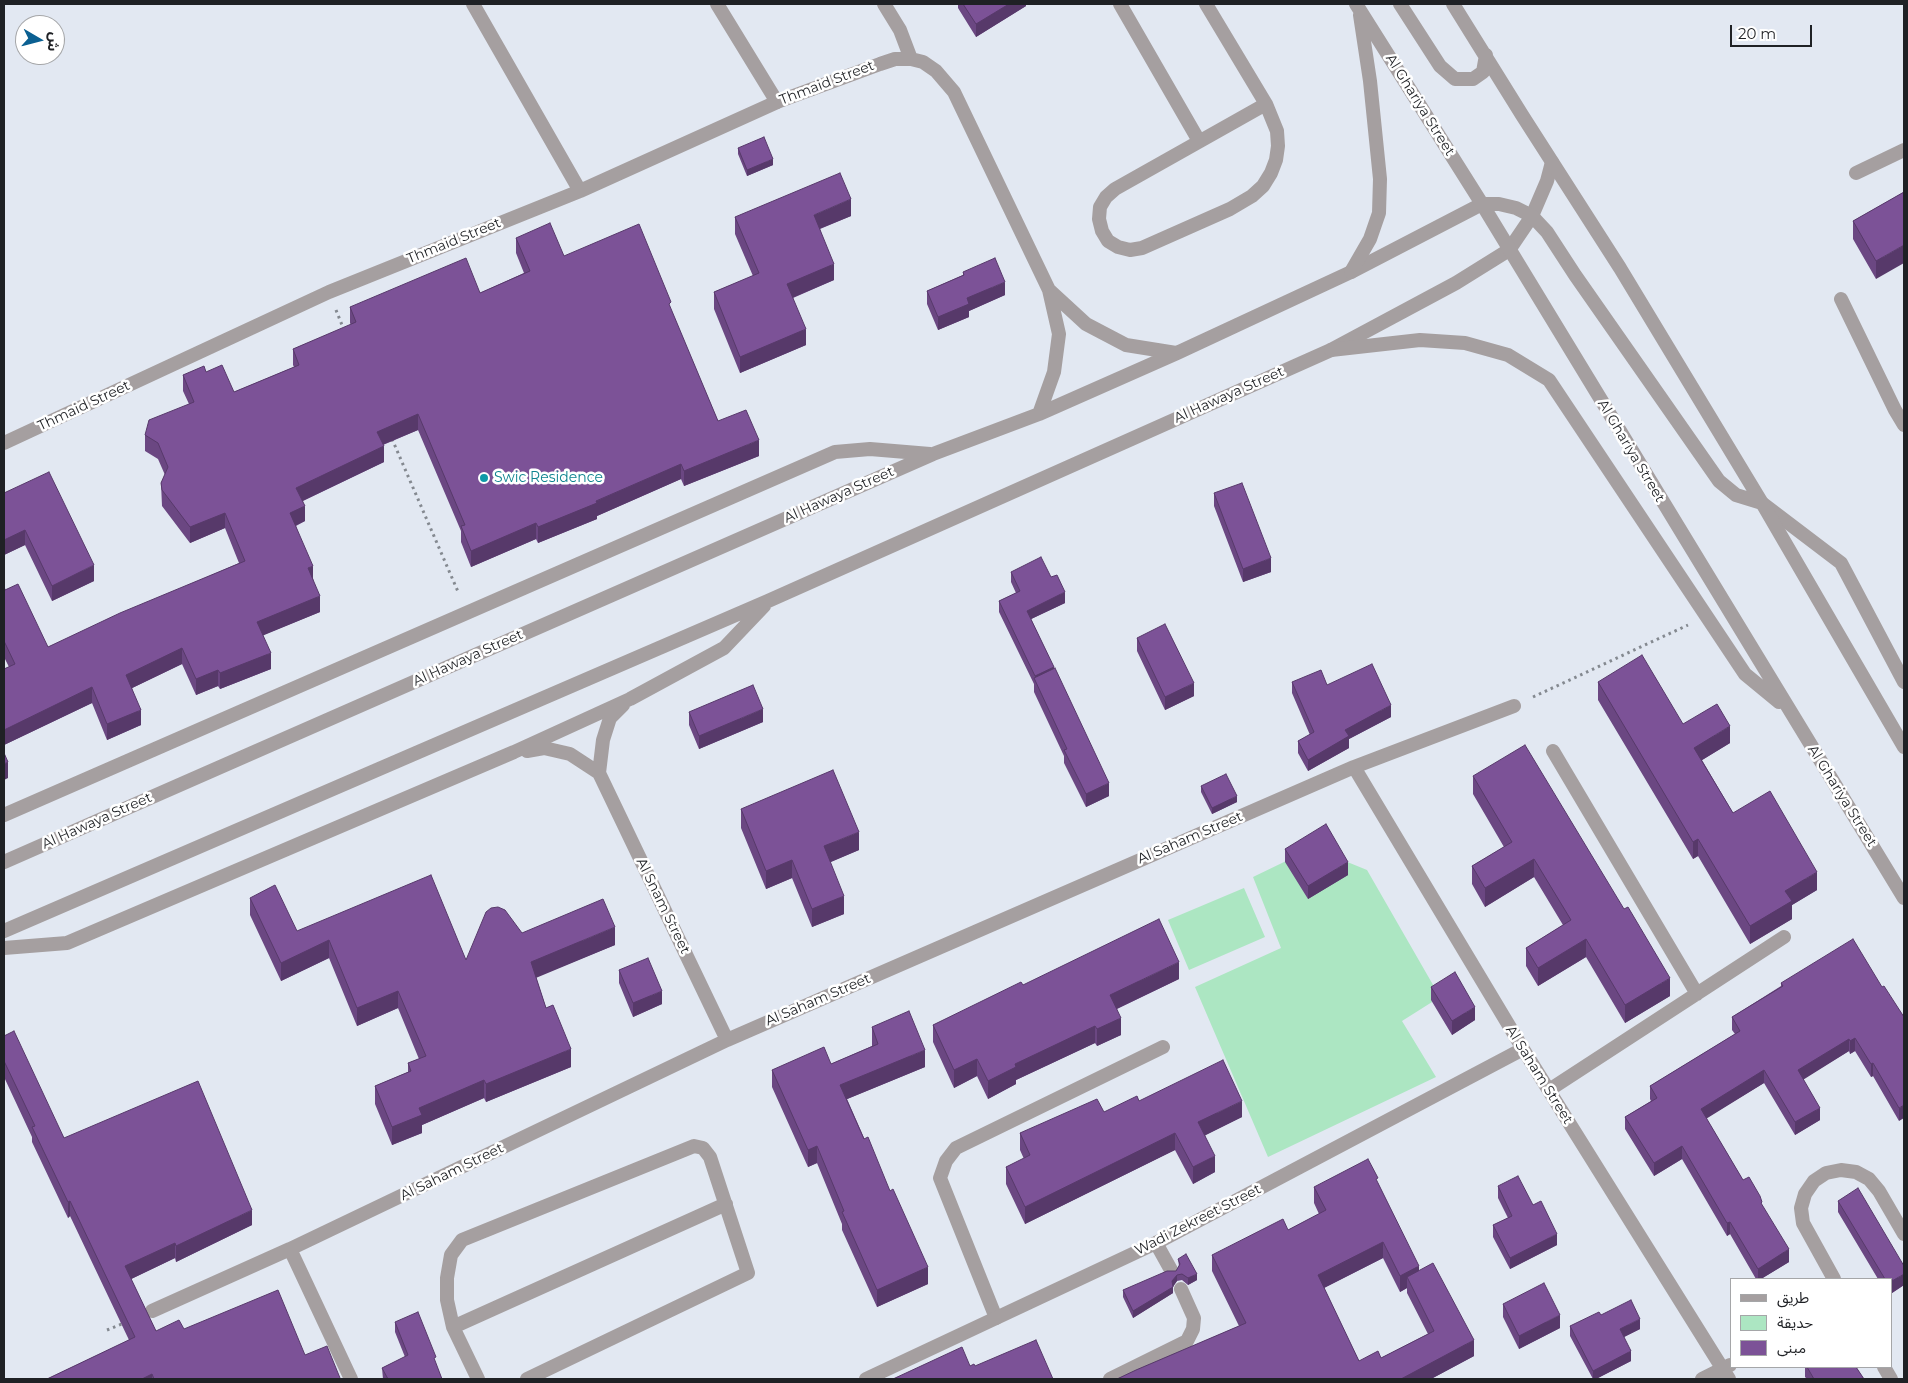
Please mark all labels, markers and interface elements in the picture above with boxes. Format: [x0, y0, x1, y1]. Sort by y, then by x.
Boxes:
north arrow [15, 15, 65, 65]
scale bar [1733, 15, 1816, 47]
text: 20 m [1738, 24, 1776, 43]
text: ش [44, 31, 64, 53]
street label: Al Ghariya Street [1382, 51, 1458, 159]
street label: Thmaid Street [777, 57, 877, 109]
street label: Thmaid Street [405, 215, 503, 267]
street label: Al Hawaya Street [1171, 363, 1287, 427]
street label: Thmaid Street [35, 377, 133, 435]
street label: Al Ghariya Street [1594, 397, 1668, 505]
street label: Al Hawaya Street [781, 463, 897, 527]
place label: Swic Residence [494, 470, 603, 486]
marker: Swic Residence [478, 472, 490, 484]
street label: Al Hawaya Street [410, 626, 526, 690]
street label: Al Ghariya Street [1804, 742, 1880, 850]
street label: Al Hawaya Street [39, 789, 155, 853]
street label: Al Saham Street [1135, 808, 1245, 868]
street label: Al Snam Street [633, 855, 693, 957]
street label: Al Saham Street [763, 970, 873, 1030]
street label: Al Saham Street [1502, 1023, 1576, 1127]
street label: Al Saham Street [398, 1140, 506, 1204]
street label: Wadi Zekreet Street [1132, 1181, 1264, 1259]
legend [1730, 1278, 1893, 1368]
text: طريق [1777, 1288, 1809, 1307]
text: حديقة [1777, 1313, 1813, 1332]
text: مبنى [1777, 1338, 1806, 1357]

